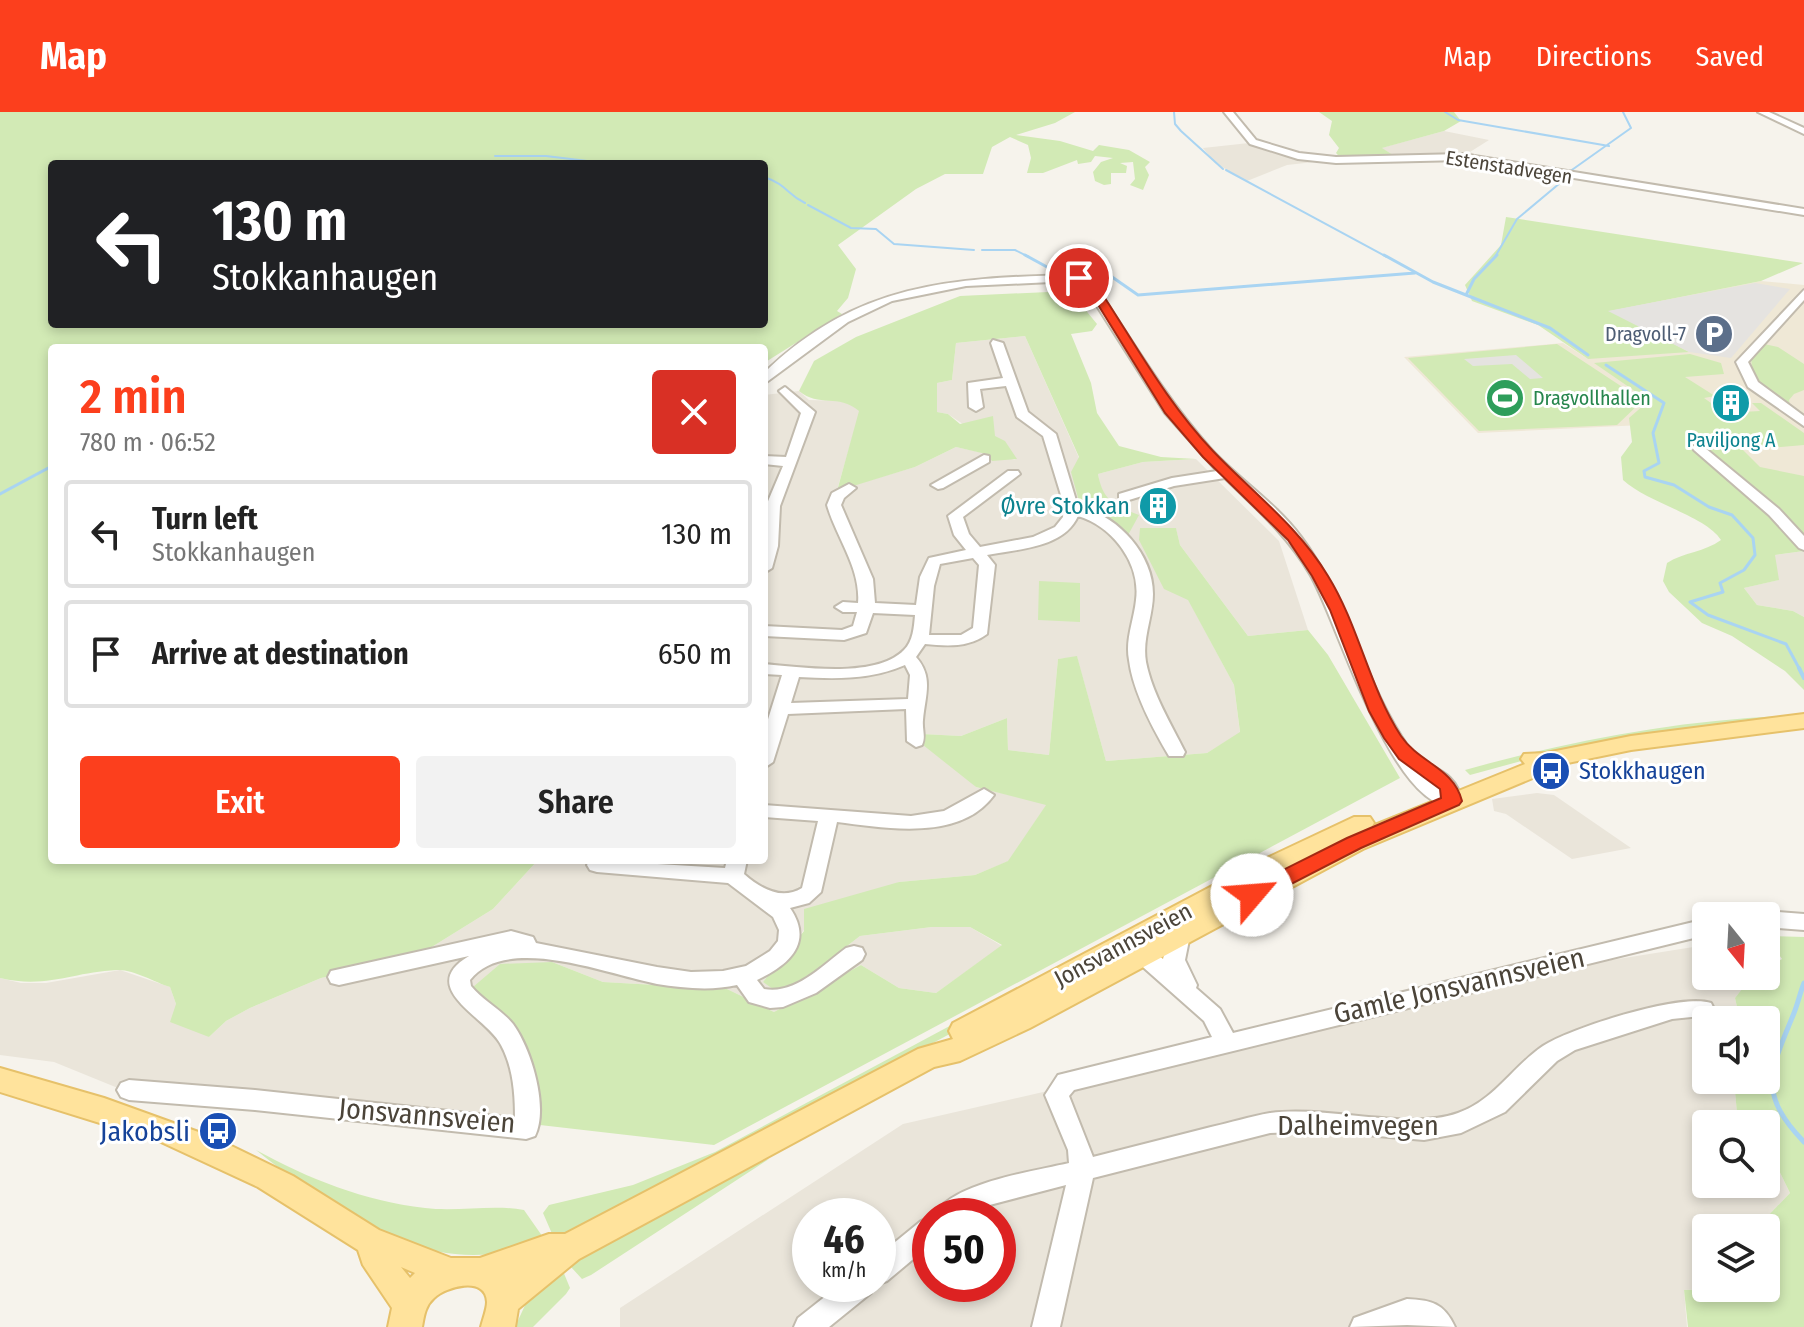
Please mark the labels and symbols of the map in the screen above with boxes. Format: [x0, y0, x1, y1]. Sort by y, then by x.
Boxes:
street label: Estenstadvegen [1444, 145, 1574, 189]
pin [1045, 244, 1113, 312]
parking icon: Dragvoll-7 [1693, 313, 1735, 355]
place label: Dragvoll-7 [1605, 322, 1686, 346]
sports icon: Dragvollhallen [1484, 377, 1526, 419]
building icon: Paviljong A [1710, 382, 1752, 424]
place label: Dragvollhallen [1533, 386, 1651, 410]
place label: Paviljong A [1687, 428, 1776, 452]
building icon: Øvre Stokkan [1137, 485, 1179, 527]
place label: Øvre Stokkan [1001, 492, 1130, 520]
bus stop icon: Stokkhaugen [1530, 750, 1572, 792]
place label: Stokkhaugen [1579, 757, 1706, 785]
position arrow [1210, 853, 1294, 937]
street label: Jonsvannsveien [1049, 897, 1197, 993]
north arrow [1692, 902, 1780, 990]
street label: Gamle Jonsvannsveien [1331, 941, 1588, 1030]
street label: Jonsvannsveien [337, 1091, 517, 1140]
street label: Dalheimvegen [1277, 1109, 1439, 1142]
bus stop icon: Jakobsli [197, 1110, 239, 1152]
place label: Jakobsli [100, 1115, 190, 1148]
speed limit sign: 50 [912, 1198, 1016, 1302]

